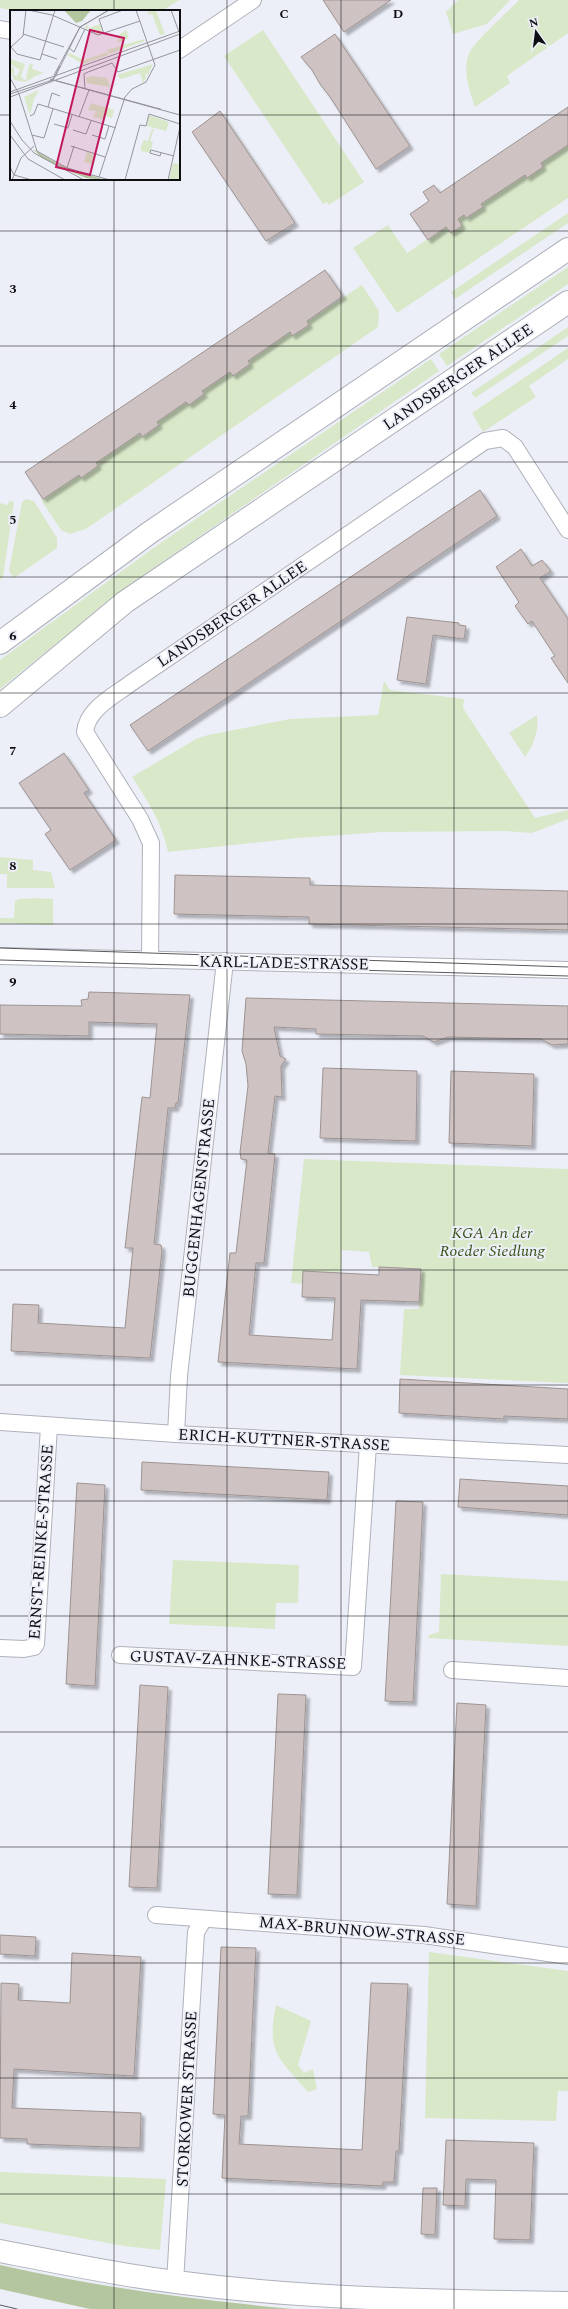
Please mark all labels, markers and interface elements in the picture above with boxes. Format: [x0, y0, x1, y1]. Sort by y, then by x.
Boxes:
text: C [279, 4, 289, 24]
text: D [393, 4, 403, 24]
inset map [10, 10, 180, 180]
north arrow [516, 12, 556, 52]
text: N [527, 13, 540, 32]
text: 3 [9, 279, 17, 299]
street label: LANDSBERGER ALLEE [378, 318, 538, 436]
text: 4 [9, 395, 17, 415]
text: 5 [9, 510, 17, 530]
street label: LANDSBERGER ALLEE [152, 555, 312, 673]
text: 6 [9, 626, 17, 646]
text: 7 [9, 741, 17, 761]
text: 8 [9, 856, 17, 876]
street label: KARL-LADE-STRASSE [199, 950, 369, 976]
text: 9 [9, 972, 17, 992]
street label: BUGGENHAGENSTRASSE [177, 1097, 221, 1299]
park label: KGA An der Roeder Siedlung [439, 1221, 545, 1263]
street label: ERICH-KUTTNER-STRASSE [177, 1422, 391, 1458]
street label: ERNST-REINKE-STRASSE [22, 1444, 60, 1640]
street label: GUSTAV-ZAHNKE-STRASSE [129, 1644, 347, 1676]
street label: MAX-BRUNNOW-STRASSE [258, 1910, 466, 1952]
street label: STORKOWER STRASSE [170, 2010, 204, 2188]

